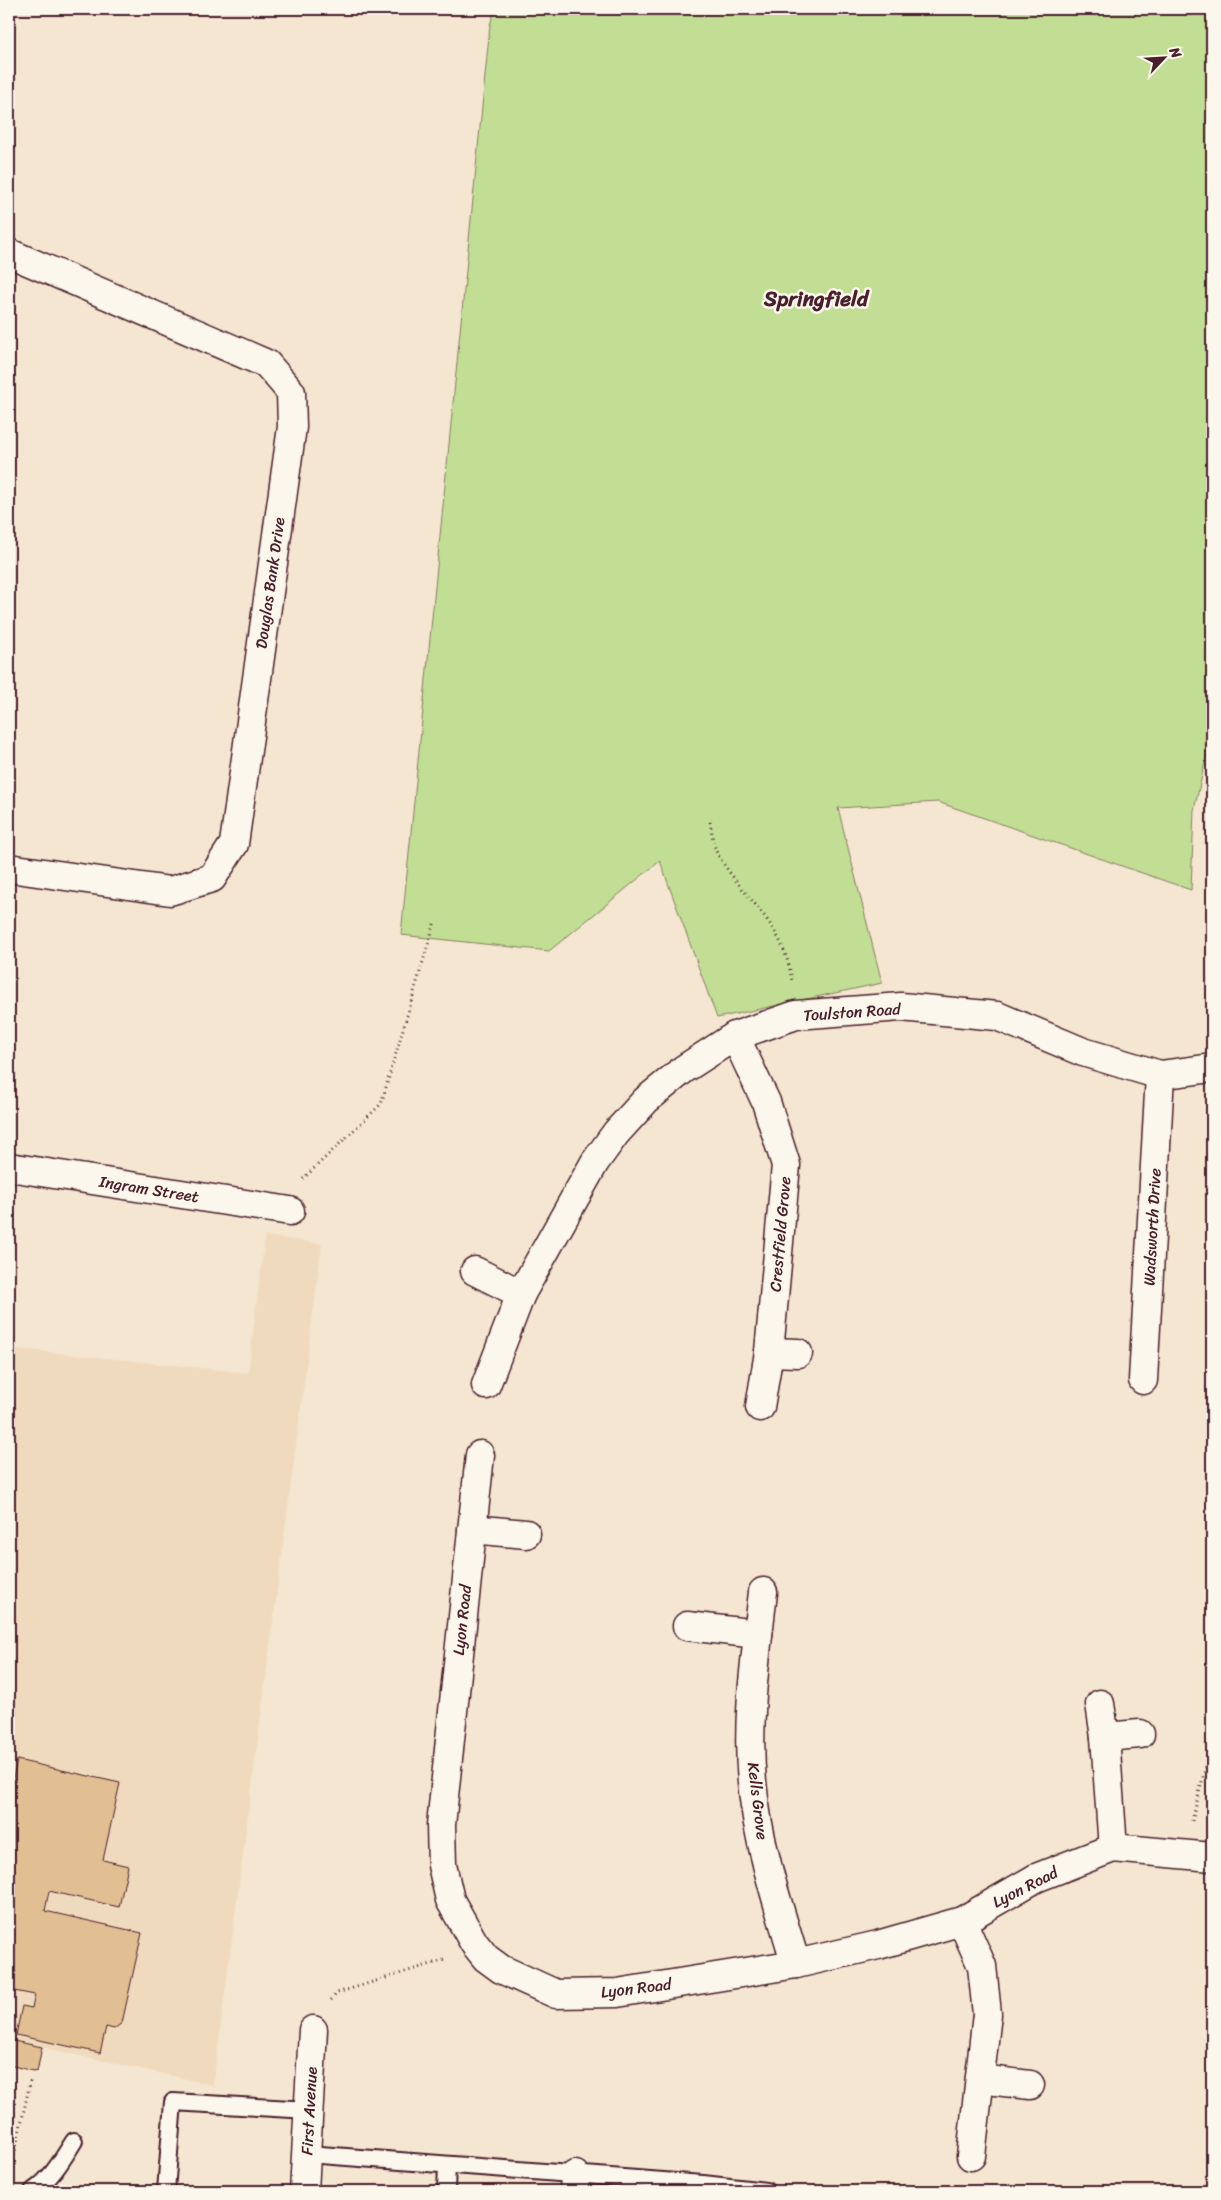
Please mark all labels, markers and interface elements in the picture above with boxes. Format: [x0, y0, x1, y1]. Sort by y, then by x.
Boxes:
north arrow [1138, 32, 1188, 82]
text: N [1162, 42, 1189, 63]
district label: Springfield [763, 280, 870, 318]
street label: Douglas Bank Drive [246, 515, 294, 651]
street label: Toulston Road [802, 994, 903, 1030]
street label: Ingram Street [96, 1167, 201, 1211]
street label: Wadsworth Drive [1134, 1167, 1170, 1287]
street label: Crestfield Grove [761, 1175, 799, 1293]
street label: Lyon Road [444, 1582, 480, 1657]
street label: Kells Grove [739, 1760, 777, 1842]
street label: Lyon Road [987, 1857, 1065, 1916]
street label: Lyon Road [599, 1969, 675, 2007]
street label: First Avenue [292, 2066, 326, 2156]

